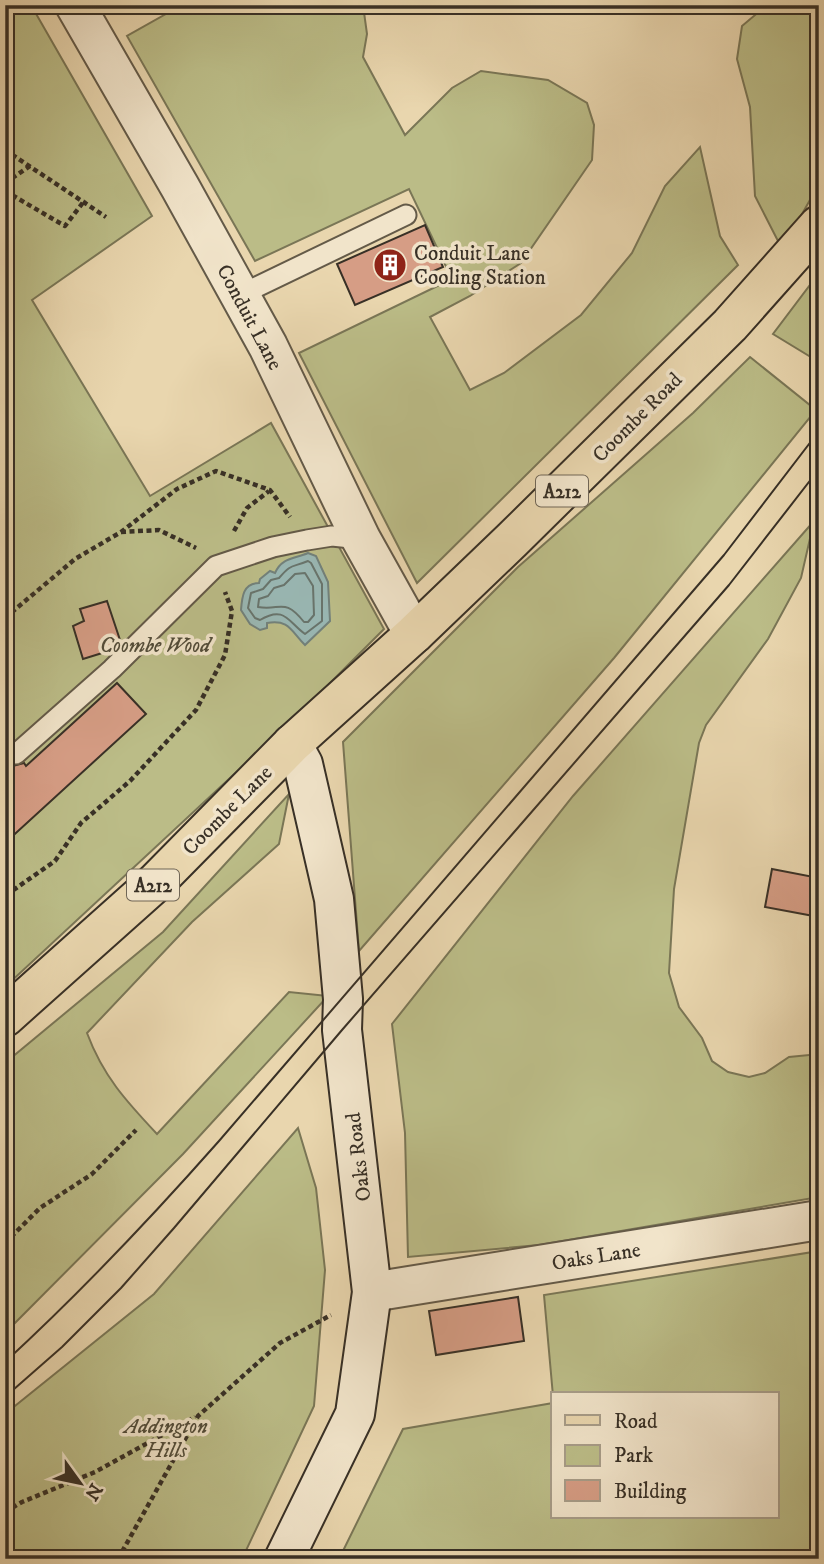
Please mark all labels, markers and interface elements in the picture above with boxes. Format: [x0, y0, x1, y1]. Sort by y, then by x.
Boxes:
place label: Conduit Lane Cooling Station [414, 241, 546, 291]
building icon: Conduit Lane Cooling Station [371, 246, 409, 284]
street label: Conduit Lane [210, 260, 288, 375]
street label: Coombe Road [587, 367, 688, 468]
road number: A212 [536, 476, 588, 506]
park label: Coombe Wood [100, 633, 213, 659]
street label: Coombe Lane [177, 760, 278, 861]
road number: A212 [127, 870, 179, 900]
street label: Oaks Road [341, 1111, 377, 1203]
street label: Oaks Lane [550, 1237, 643, 1277]
legend [551, 1392, 778, 1518]
text: Road [614, 1409, 658, 1435]
park label: Addington Hills [122, 1414, 208, 1464]
text: Park [614, 1443, 654, 1469]
north arrow [46, 1448, 116, 1518]
text: N [79, 1479, 107, 1505]
text: Building [614, 1479, 687, 1505]

